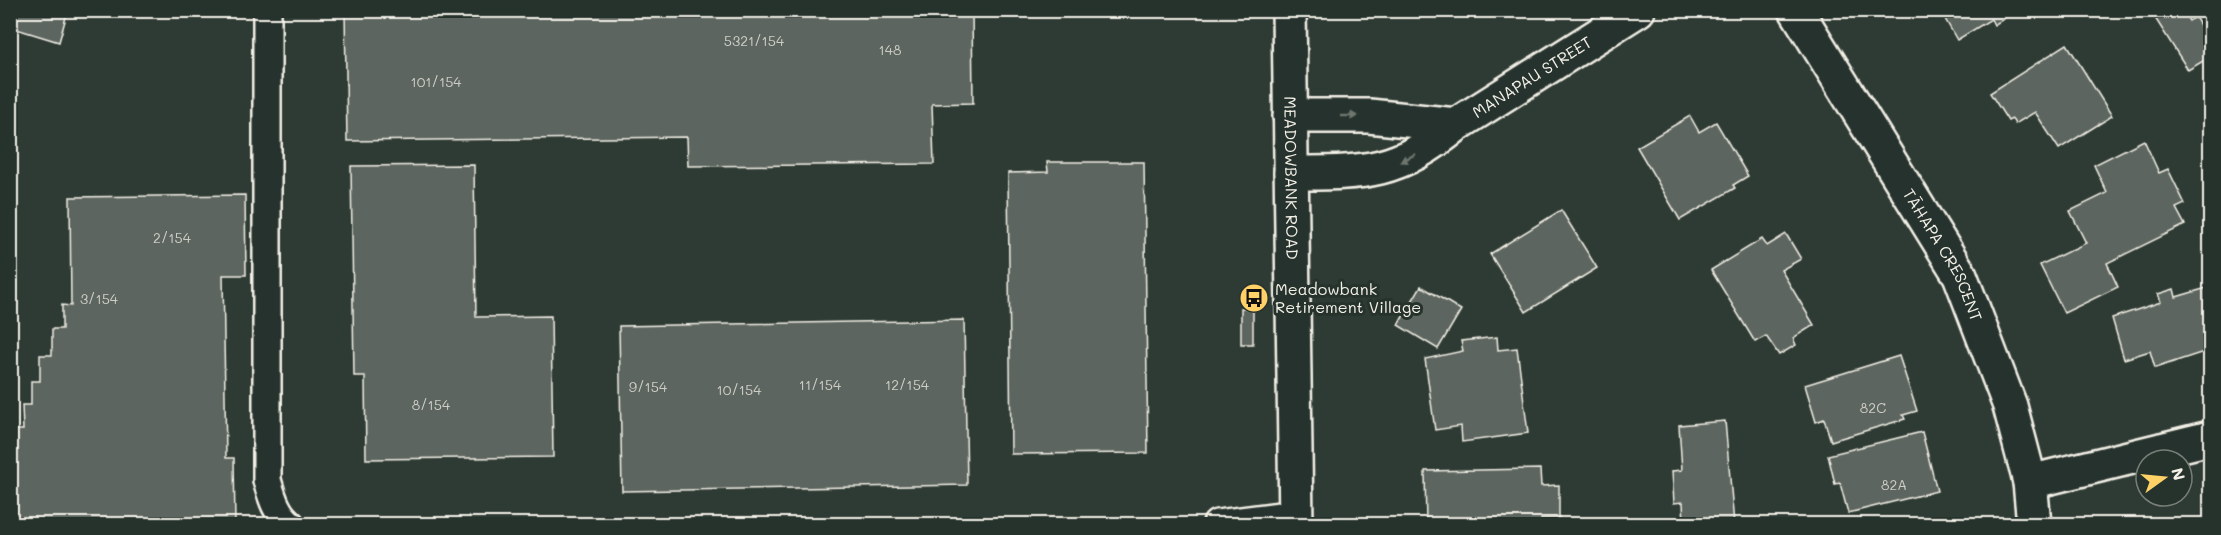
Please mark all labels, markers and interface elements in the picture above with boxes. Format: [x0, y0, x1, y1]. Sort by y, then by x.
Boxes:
house number: 5321/154 [724, 31, 785, 50]
street label: MANAPAU STREET [1468, 31, 1596, 122]
house number: 148 [879, 40, 901, 59]
house number: 101/154 [410, 72, 462, 91]
street label: MEADOWBANK ROAD [1280, 96, 1303, 260]
one-way arrow [1339, 111, 1358, 121]
one-way arrow [1399, 153, 1416, 163]
street label: TĀHAPA CRESCENT [1899, 184, 1988, 324]
house number: 2/154 [153, 228, 192, 247]
place label: Meadowbank Retirement Village [1275, 278, 1421, 317]
bus stop icon: Meadowbank Retirement Village [1238, 282, 1270, 314]
house number: 3/154 [80, 289, 119, 308]
house number: 11/154 [799, 375, 842, 394]
house number: 12/154 [885, 375, 930, 394]
house number: 9/154 [629, 377, 668, 396]
house number: 10/154 [717, 380, 762, 399]
house number: 8/154 [412, 395, 451, 414]
house number: 82C [1860, 398, 1886, 417]
north arrow [2134, 448, 2194, 508]
text: N [2167, 465, 2191, 483]
house number: 82A [1881, 475, 1907, 494]

